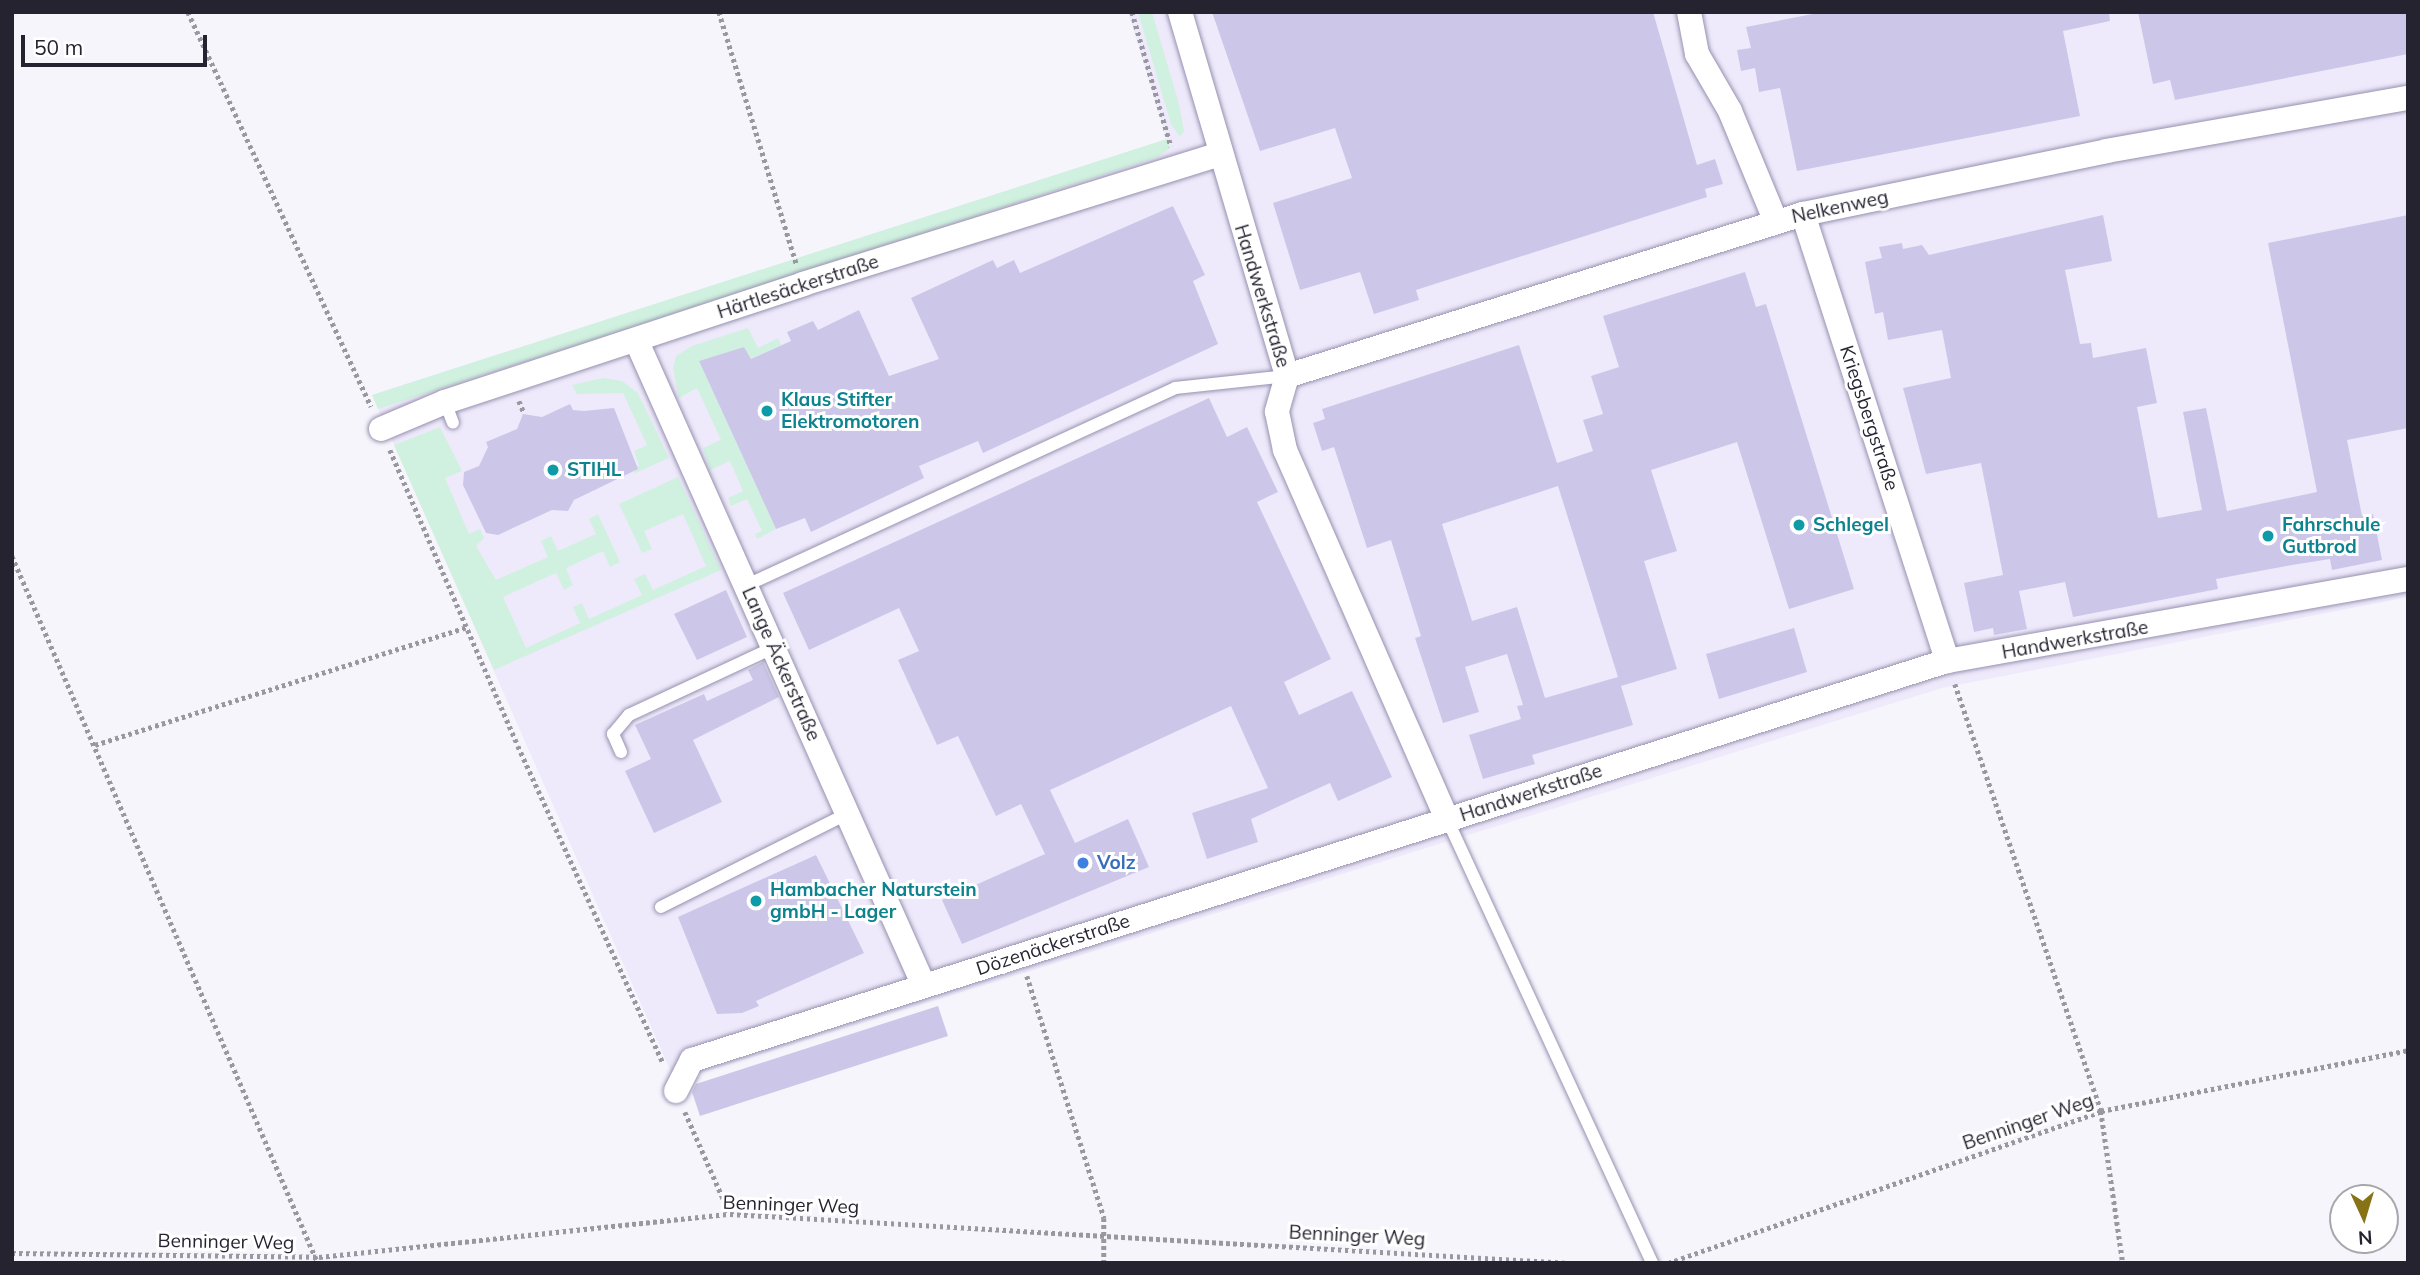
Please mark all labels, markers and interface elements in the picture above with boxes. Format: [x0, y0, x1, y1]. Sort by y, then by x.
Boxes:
scale bar [24, 21, 210, 65]
text: 50 m [34, 34, 83, 60]
street label: Nelkenweg [1790, 186, 1890, 228]
street label: Handwerkstraße [1229, 222, 1295, 370]
street label: Härtlesäckerstraße [714, 250, 882, 324]
street label: Kriegsbergstraße [1835, 343, 1903, 493]
place label: Klaus Stifter Elektromotoren [781, 389, 919, 433]
marker: Klaus Stifter Elektromotoren [759, 403, 775, 419]
place label: STIHL [567, 459, 621, 481]
marker: STIHL [545, 462, 561, 478]
place label: Schlegel [1813, 514, 1889, 536]
place label: Fahrschule Gutbrod [2282, 514, 2380, 558]
marker: Schlegel [1791, 517, 1807, 533]
marker: Fahrschule Gutbrod [2260, 528, 2276, 544]
street label: Lange Äckerstraße [737, 583, 825, 745]
street label: Handwerkstraße [2000, 616, 2150, 664]
street label: Handwerkstraße [1457, 759, 1605, 827]
place label: Volz [1097, 852, 1136, 874]
marker: Volz [1075, 855, 1091, 871]
place label: Hambacher Naturstein gmbH - Lager [770, 879, 977, 923]
marker: Hambacher Naturstein gmbH - Lager [748, 893, 764, 909]
street label: Dözenäckerstraße [973, 909, 1133, 981]
street label: Benninger Weg [1960, 1089, 2096, 1155]
north arrow [2329, 1184, 2399, 1254]
street label: Benninger Weg [722, 1191, 860, 1219]
street label: Benninger Weg [1288, 1221, 1426, 1251]
text: N [2357, 1225, 2373, 1250]
street label: Benninger Weg [157, 1229, 295, 1255]

